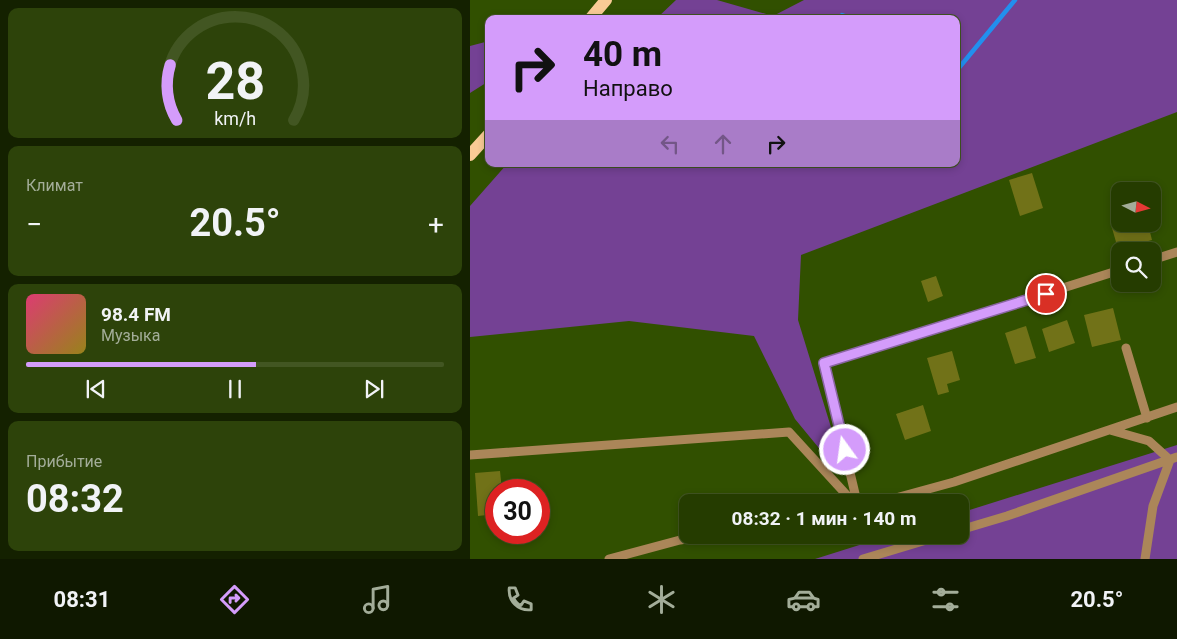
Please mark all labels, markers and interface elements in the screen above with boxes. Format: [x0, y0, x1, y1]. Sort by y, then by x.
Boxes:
text: 40 m [583, 34, 662, 75]
icon: right [500, 35, 565, 100]
text: 28 [205, 51, 265, 112]
text: Направо [583, 76, 673, 101]
text: km/h [214, 108, 256, 129]
icon: left [656, 130, 684, 158]
icon: ahead [709, 130, 737, 158]
icon: right [762, 130, 790, 158]
text: Климат [26, 176, 83, 195]
north arrow [1111, 182, 1161, 232]
map controls [1111, 182, 1161, 292]
text: 20.5° [189, 201, 281, 245]
text: − [26, 208, 42, 241]
text: + [428, 208, 444, 241]
button: search [1111, 242, 1161, 292]
pin [1025, 273, 1067, 315]
icon: arrive [1032, 280, 1060, 308]
text: 98.4 FM [101, 303, 171, 326]
text: Музыка [101, 326, 160, 345]
icon: previous [82, 375, 110, 403]
icon: pause [221, 375, 249, 403]
icon: next [360, 375, 388, 403]
position arrow [818, 423, 870, 475]
text: Прибытие [26, 452, 102, 471]
text: 08:32 [26, 477, 124, 521]
speed limit sign: 30 [485, 479, 550, 544]
text: 08:32 · 1 мин · 140 m [732, 507, 916, 530]
icon: directions [217, 582, 252, 617]
icon: music [360, 582, 395, 617]
icon: phone [502, 582, 537, 617]
icon: climate [644, 582, 679, 617]
icon: car [786, 582, 821, 617]
icon: filters [928, 582, 963, 617]
text: 08:31 [54, 587, 110, 612]
text: 20.5° [1070, 587, 1123, 612]

